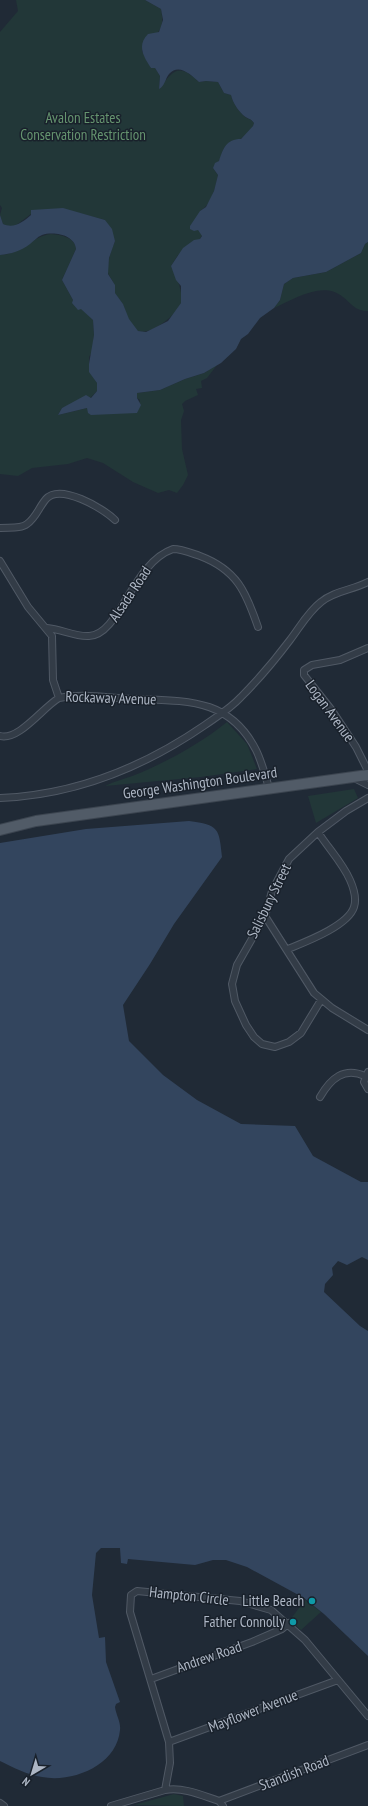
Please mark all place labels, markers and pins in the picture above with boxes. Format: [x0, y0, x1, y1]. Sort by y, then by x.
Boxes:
place label: Little Beach [242, 1591, 304, 1610]
marker: Little Beach [307, 1596, 317, 1606]
place label: Father Connolly [203, 1612, 285, 1631]
marker: Father Connolly [288, 1617, 298, 1627]

